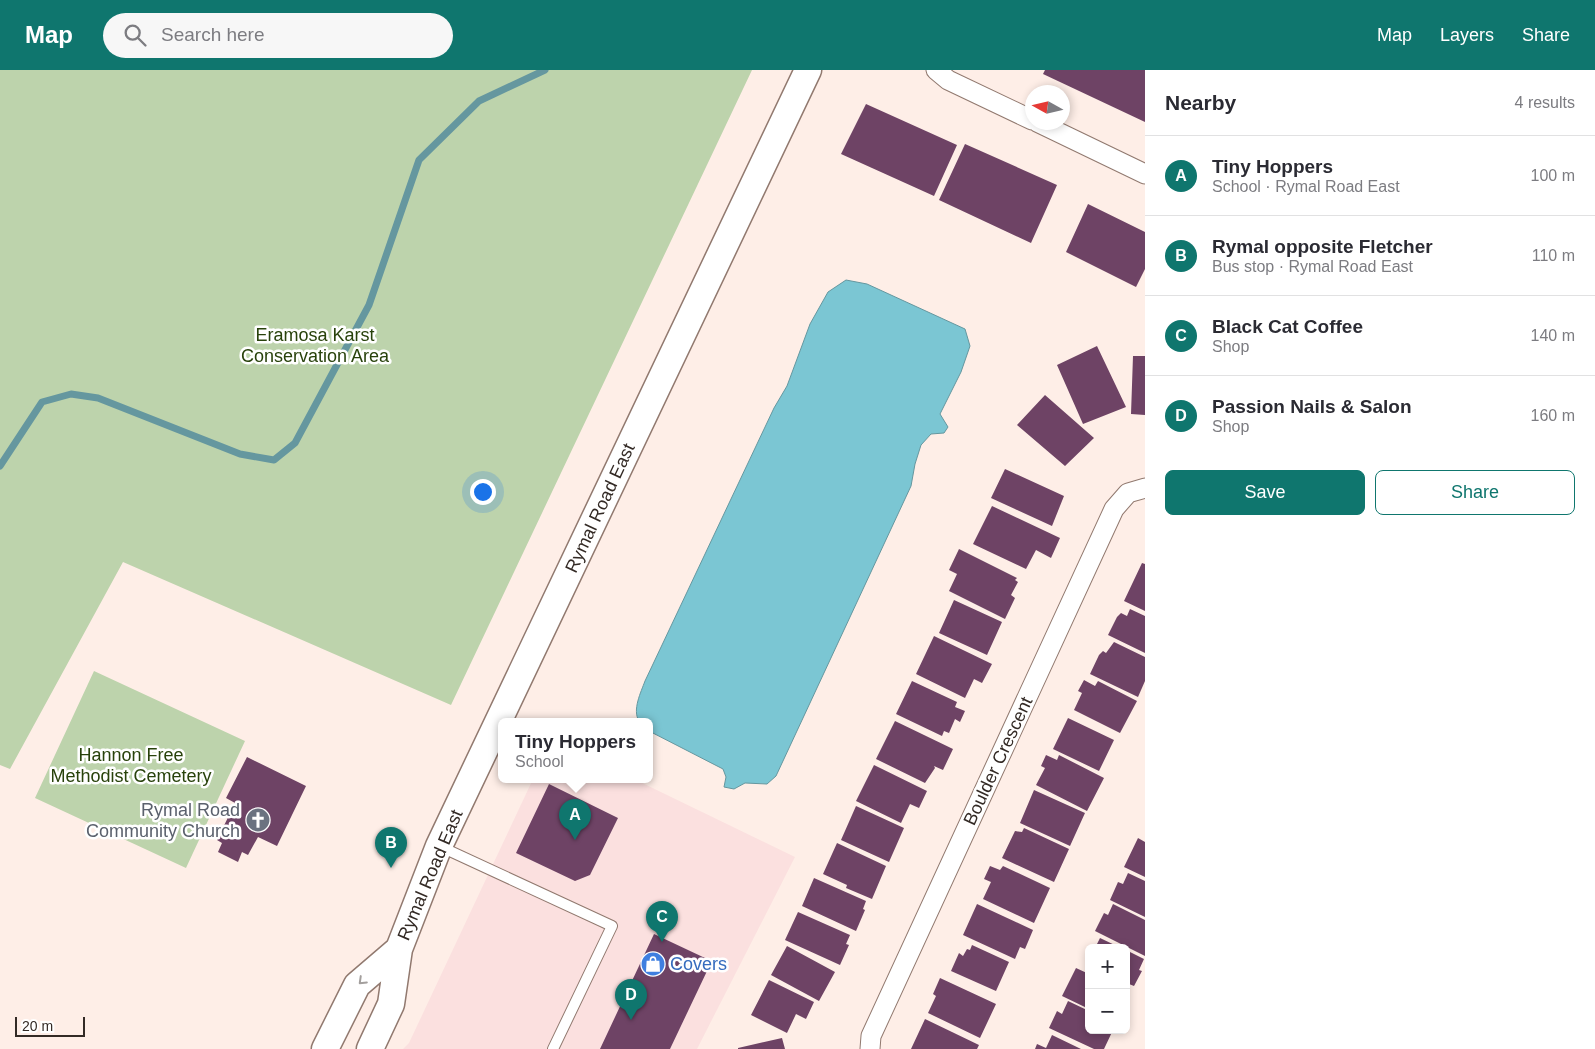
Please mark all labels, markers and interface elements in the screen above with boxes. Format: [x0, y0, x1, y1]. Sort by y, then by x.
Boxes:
search box [103, 13, 453, 58]
text: Map [25, 21, 73, 48]
icon: search [121, 21, 149, 49]
text: Search here [161, 24, 265, 45]
text: Map [1377, 25, 1412, 45]
text: Layers [1440, 25, 1494, 45]
text: Share [1522, 25, 1570, 45]
north arrow [1025, 85, 1070, 130]
text: Nearby [1165, 91, 1236, 114]
text: 4 results [1515, 94, 1575, 111]
text: Tiny Hoppers [1212, 156, 1333, 177]
text: A [1175, 167, 1187, 184]
text: 100 m [1531, 167, 1575, 184]
text: School · Rymal Road East [1212, 178, 1400, 195]
text: Rymal opposite Fletcher [1212, 236, 1433, 257]
text: B [1175, 247, 1187, 264]
text: 110 m [1532, 247, 1575, 264]
text: Bus stop · Rymal Road East [1212, 258, 1413, 275]
text: Black Cat Coffee [1212, 316, 1363, 337]
park label: Eramosa Karst Conservation Area [241, 325, 390, 366]
text: C [1175, 327, 1187, 344]
text: 140 m [1531, 327, 1575, 344]
text: Shop [1212, 338, 1249, 355]
text: Passion Nails & Salon [1212, 396, 1412, 417]
text: D [1175, 407, 1187, 424]
text: 160 m [1531, 407, 1575, 424]
text: Shop [1212, 418, 1249, 435]
street label: Rymal Road East [561, 440, 639, 576]
button: Save [1165, 470, 1365, 515]
button: Share [1375, 470, 1575, 515]
your location [470, 479, 496, 505]
street label: Boulder Crescent [960, 694, 1036, 828]
popup [498, 718, 653, 783]
text: Tiny Hoppers [515, 731, 636, 752]
park label: Hannon Free Methodist Cemetery [50, 745, 212, 786]
text: School [515, 753, 564, 770]
pin: A [559, 799, 591, 840]
place label: Rymal Road Community Church [86, 800, 240, 841]
church icon: Rymal Road Community Church [245, 807, 271, 833]
street label: Rymal Road East [393, 807, 467, 943]
pin: B [375, 827, 407, 868]
pin: C [646, 901, 678, 942]
map controls [1085, 944, 1130, 1034]
button: + [1085, 944, 1130, 989]
shop icon: Covers [640, 951, 666, 977]
place label: Covers [670, 954, 727, 974]
one-way arrow [359, 975, 368, 984]
pin: D [615, 979, 647, 1020]
button: − [1085, 989, 1130, 1034]
scale bar [15, 1014, 85, 1037]
text: 20 m [22, 1018, 53, 1034]

